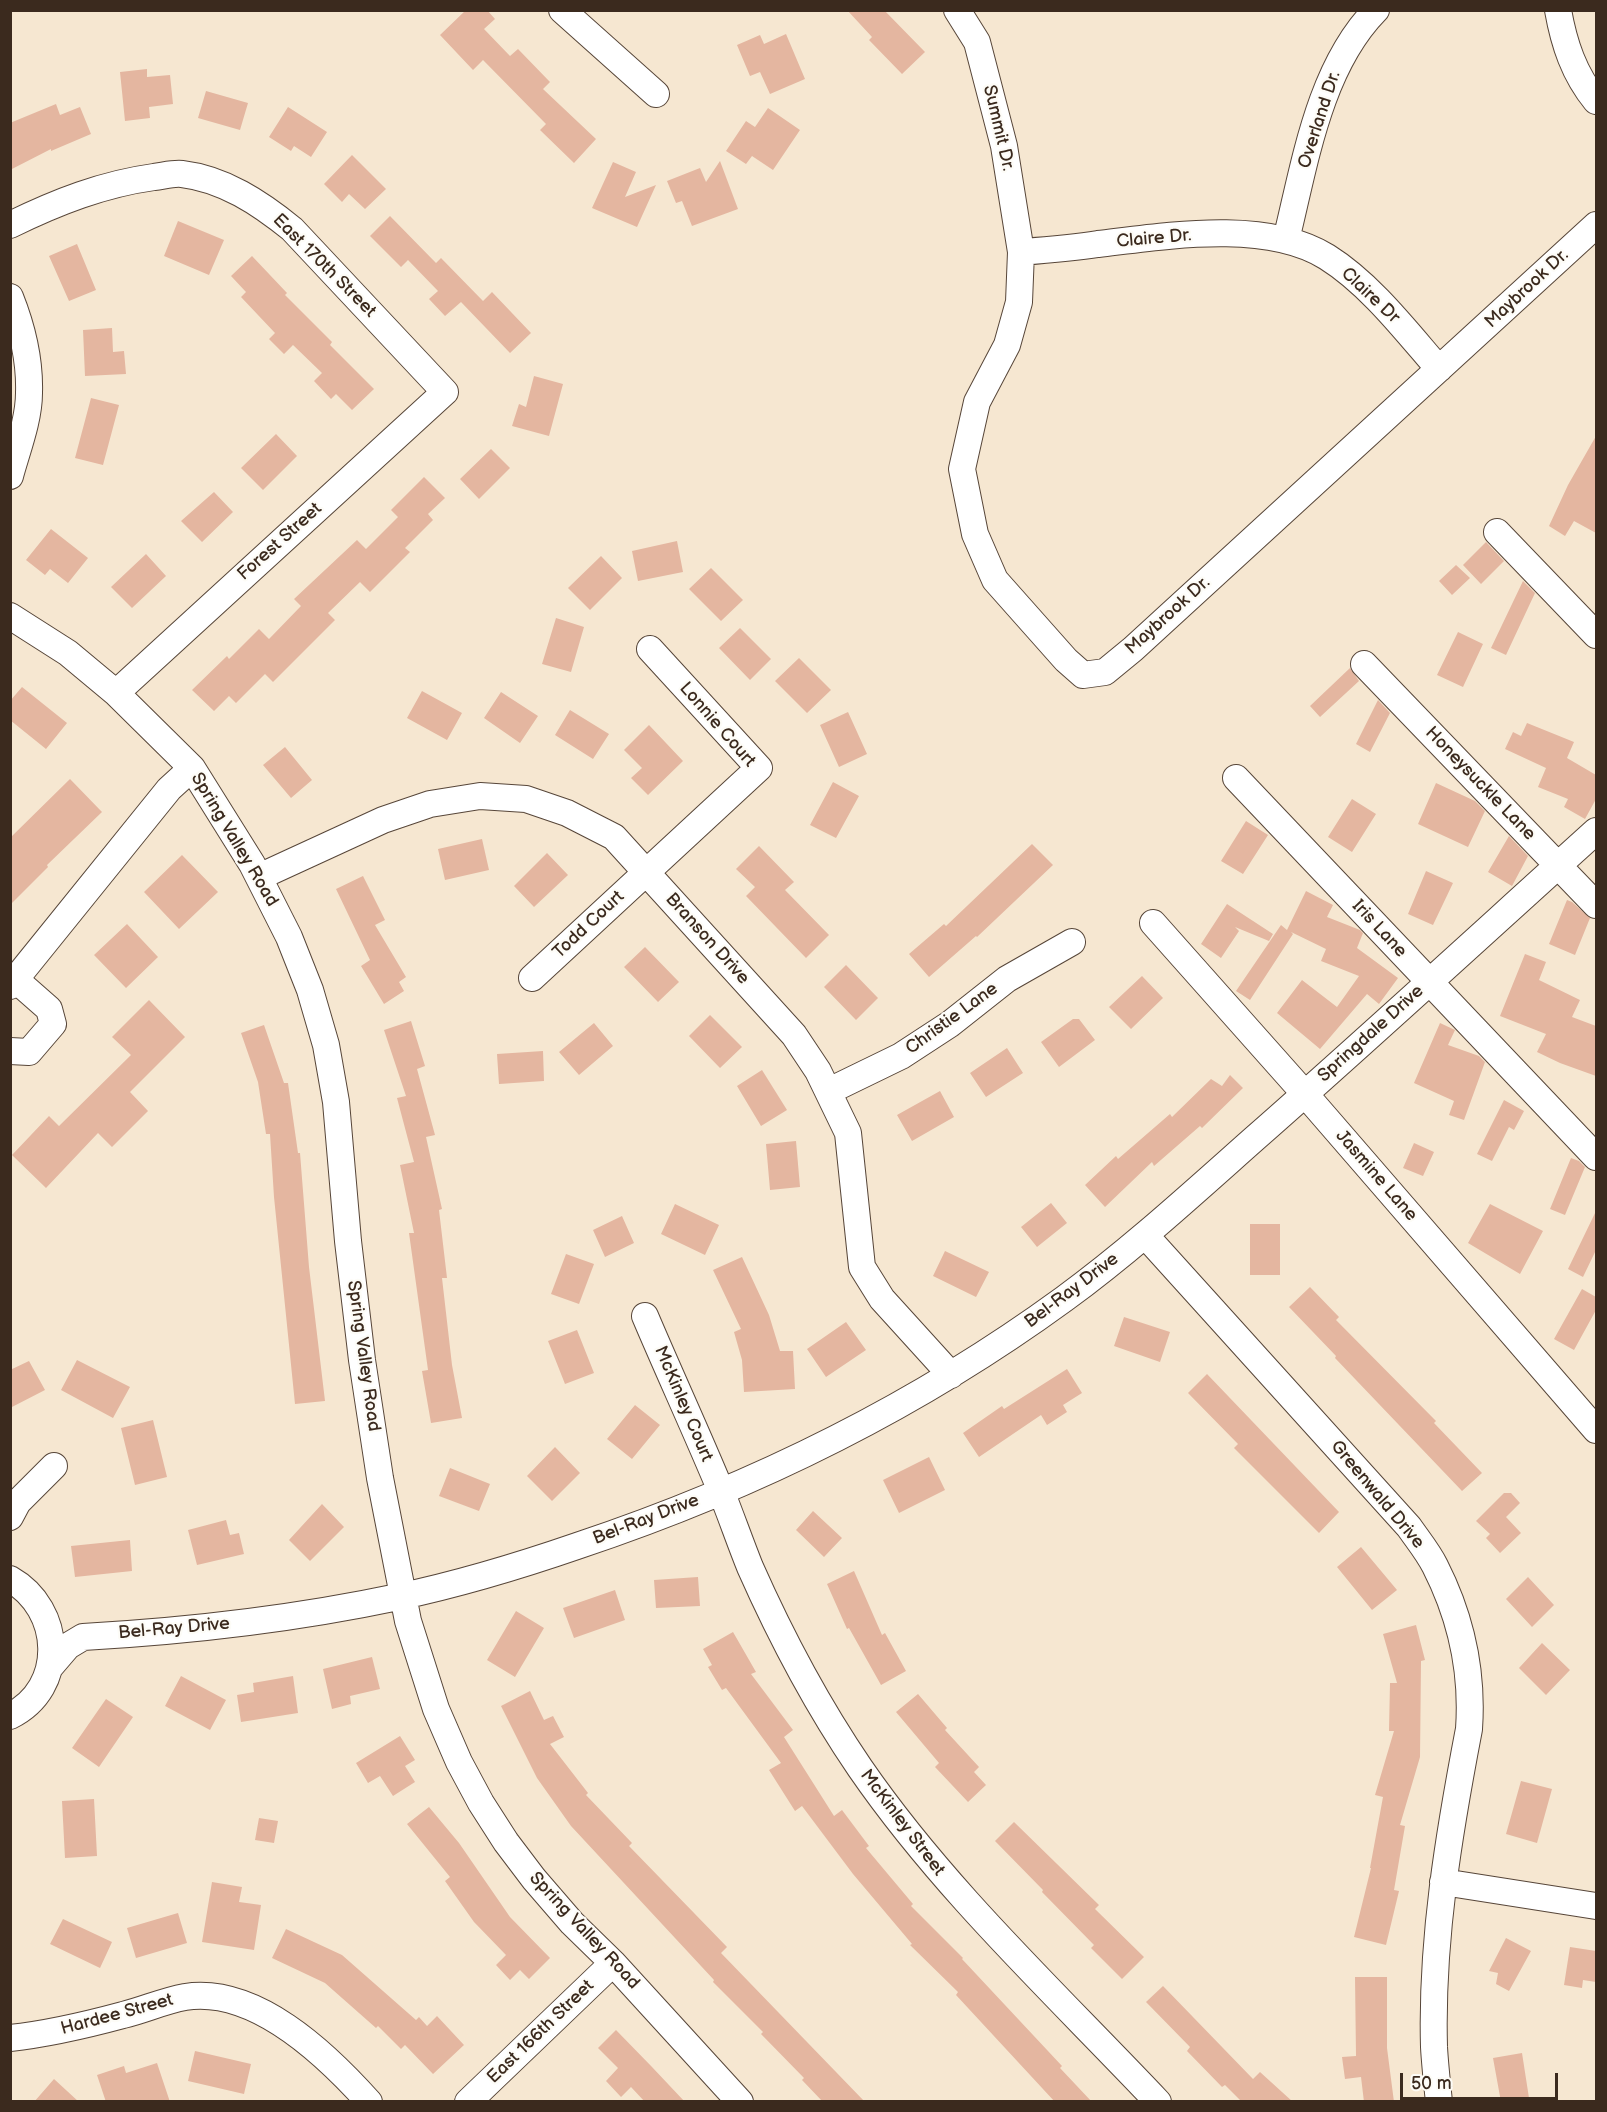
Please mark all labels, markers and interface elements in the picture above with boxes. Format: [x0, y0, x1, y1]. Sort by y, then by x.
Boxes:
street label: Overland Dr. [1294, 69, 1346, 171]
street label: Summit Dr. [978, 83, 1018, 173]
street label: East 170th Street [268, 210, 380, 322]
street label: Claire Dr. [1116, 225, 1192, 253]
street label: Maybrook Dr. [1481, 245, 1573, 333]
street label: Claire Dr [1336, 263, 1404, 329]
street label: Forest Street [233, 499, 327, 585]
street label: Maybrook Dr. [1121, 572, 1215, 660]
street label: Lonnie Court [674, 678, 760, 772]
street label: Honeysuckle Lane [1420, 723, 1540, 845]
street label: Spring Valley Road [186, 769, 282, 911]
street label: Todd Court [549, 887, 629, 963]
street label: Branson Drive [660, 889, 754, 989]
street label: Iris Lane [1347, 896, 1411, 962]
street label: Christie Lane [902, 978, 1002, 1060]
street label: Springdale Drive [1314, 981, 1428, 1087]
street label: Jasmine Lane [1331, 1126, 1421, 1226]
street label: Bel-Ray Drive [1021, 1249, 1123, 1333]
street label: Spring Valley Road [342, 1279, 384, 1433]
street label: McKinley Court [649, 1343, 717, 1465]
street label: Greenwald Drive [1325, 1437, 1429, 1553]
street label: Bel-Ray Drive [590, 1490, 702, 1550]
street label: Bel-Ray Drive [117, 1613, 231, 1645]
street label: McKinley Street [855, 1765, 949, 1881]
street label: Spring Valley Road [524, 1868, 644, 1994]
street label: East 166th Street [483, 1976, 599, 2088]
street label: Hardee Street [58, 1990, 176, 2040]
scale bar [1403, 2061, 1560, 2099]
text: 50 m [1411, 2073, 1452, 2094]

